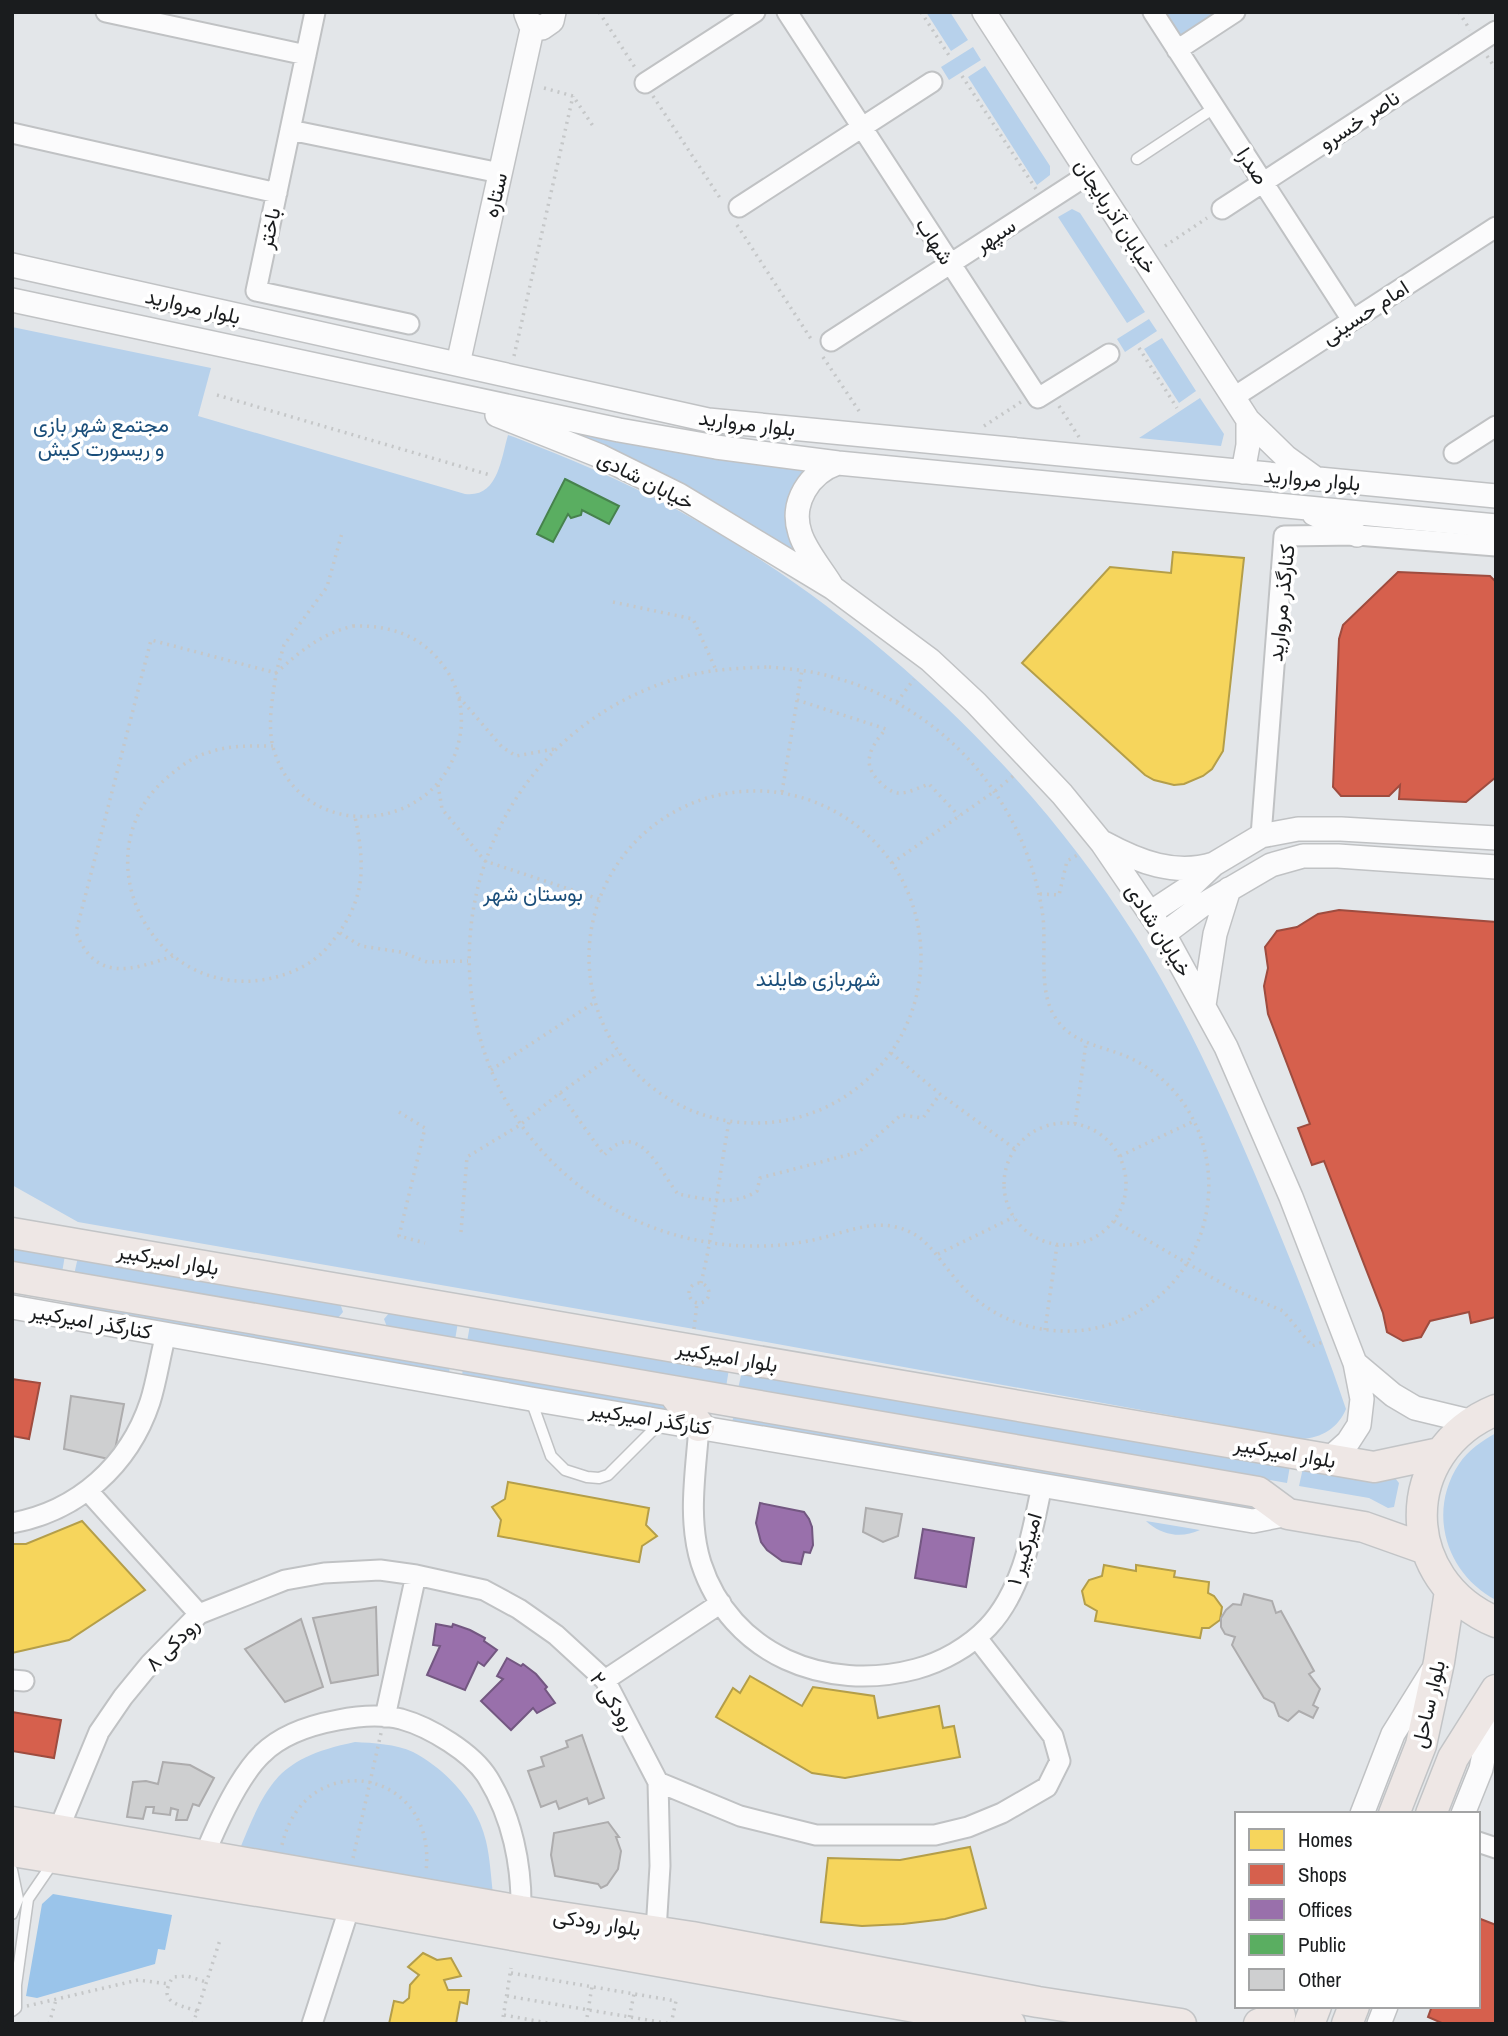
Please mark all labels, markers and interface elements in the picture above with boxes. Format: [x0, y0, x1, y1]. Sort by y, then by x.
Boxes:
street label: ناصر خسرو [1313, 83, 1405, 157]
street label: صدرا [1230, 142, 1276, 190]
street label: خیابان آذربایجان [1068, 153, 1164, 279]
street label: ستاره [476, 170, 514, 220]
street label: باختر [250, 205, 287, 252]
street label: سپهر [968, 211, 1021, 260]
street label: شهاب [909, 212, 961, 270]
street label: امام حسینی [1316, 273, 1414, 351]
street label: بلوار مروارید [142, 281, 244, 331]
street label: بلوار مروارید [697, 403, 797, 443]
park label: مجتمع شهر بازی و ریسورت کیش [33, 410, 169, 463]
street label: خیابان شادی [593, 443, 699, 517]
street label: بلوار مروارید [1262, 460, 1362, 498]
street label: کنارگذر مروارید [1260, 543, 1302, 663]
street label: خیابان شادی [1119, 878, 1199, 982]
park label: بوستان شهر [482, 879, 583, 908]
park label: شهربازی هایلند [756, 964, 880, 993]
street label: بلوار امیرکبیر [114, 1236, 221, 1282]
street label: کنارگذر امیرکبیر [27, 1296, 154, 1346]
street label: بلوار امیرکبیر [673, 1333, 780, 1379]
street label: کنارگذر امیرکبیر [586, 1394, 713, 1442]
street label: بلوار امیرکبیر [1231, 1429, 1338, 1475]
street label: امیرکبیر ۱ [999, 1509, 1049, 1589]
street label: رودکی ۸ [138, 1610, 206, 1678]
street label: بلوار ساحل [1404, 1657, 1452, 1751]
street label: رودکی ۲ [583, 1666, 643, 1736]
legend [1235, 1812, 1480, 2008]
text: Homes [1298, 1825, 1353, 1854]
text: Shops [1298, 1860, 1347, 1889]
text: Offices [1298, 1895, 1352, 1924]
street label: بلوار رودکی [551, 1901, 643, 1943]
text: Public [1298, 1930, 1346, 1959]
text: Other [1298, 1965, 1341, 1994]

